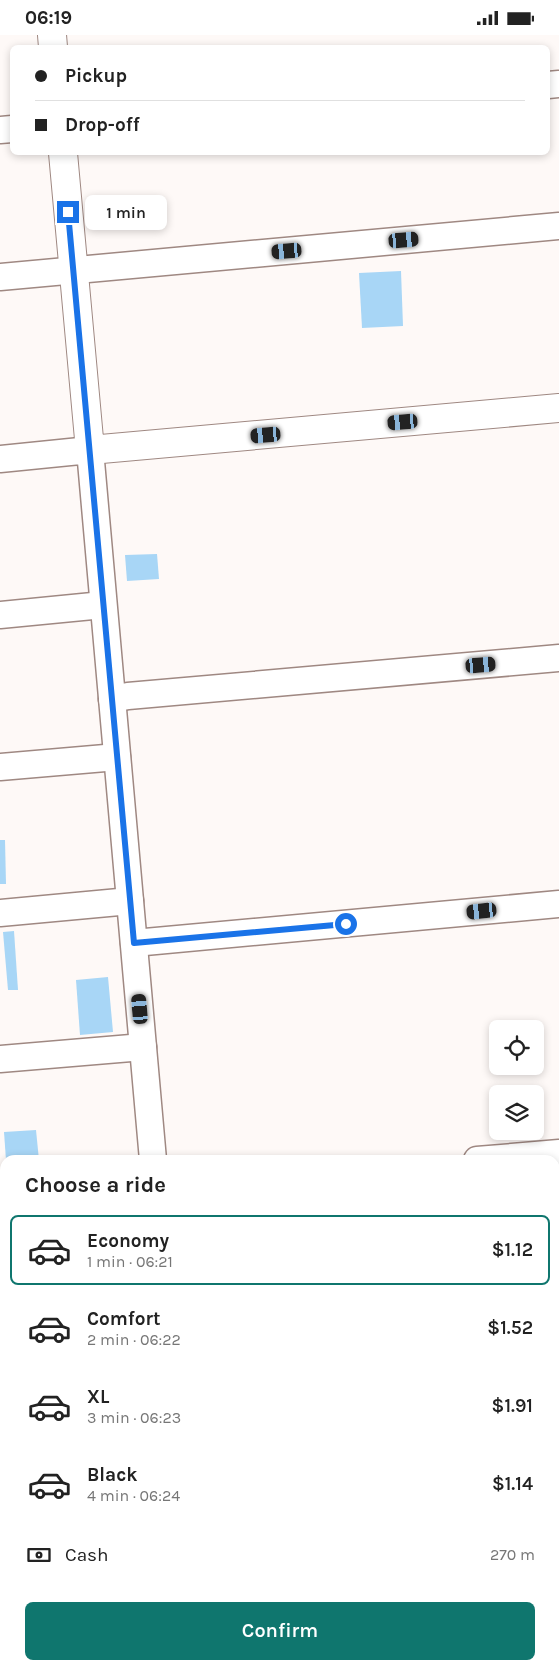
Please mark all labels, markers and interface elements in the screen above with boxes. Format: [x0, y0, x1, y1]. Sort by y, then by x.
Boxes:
text: 06:19 [25, 7, 72, 29]
text: Pickup [65, 65, 127, 87]
text: Drop-off [65, 114, 140, 136]
callout: 1 min [86, 195, 168, 229]
route end [57, 201, 79, 223]
text: 1 min [106, 203, 146, 222]
car [388, 231, 419, 249]
car [271, 242, 302, 260]
car [387, 413, 418, 431]
car [250, 426, 281, 444]
car [465, 656, 496, 674]
car [466, 902, 497, 920]
route start [335, 913, 357, 935]
car [131, 993, 148, 1025]
map controls [489, 1020, 544, 1140]
button: locate [489, 1020, 544, 1075]
button: layers [489, 1085, 544, 1140]
text: Choose a ride [25, 1172, 166, 1198]
icon: car [27, 1228, 72, 1273]
text: Economy [87, 1230, 169, 1252]
text: $1.12 [492, 1239, 533, 1261]
text: 1 min · 06:21 [87, 1252, 173, 1271]
icon: car [27, 1306, 72, 1351]
text: Comfort [87, 1308, 161, 1330]
text: $1.52 [487, 1317, 533, 1339]
text: 2 min · 06:22 [87, 1330, 181, 1349]
icon: car [27, 1384, 72, 1429]
text: XL [87, 1386, 109, 1408]
text: $1.91 [492, 1395, 533, 1417]
text: 3 min · 06:23 [87, 1408, 181, 1427]
icon: car [27, 1462, 72, 1507]
text: Black [87, 1464, 138, 1486]
text: $1.14 [492, 1473, 533, 1495]
text: 4 min · 06:24 [87, 1486, 180, 1505]
icon: cash [25, 1541, 53, 1569]
text: Cash [65, 1544, 109, 1566]
text: 270 m [490, 1545, 535, 1564]
button: Confirm [25, 1602, 535, 1660]

